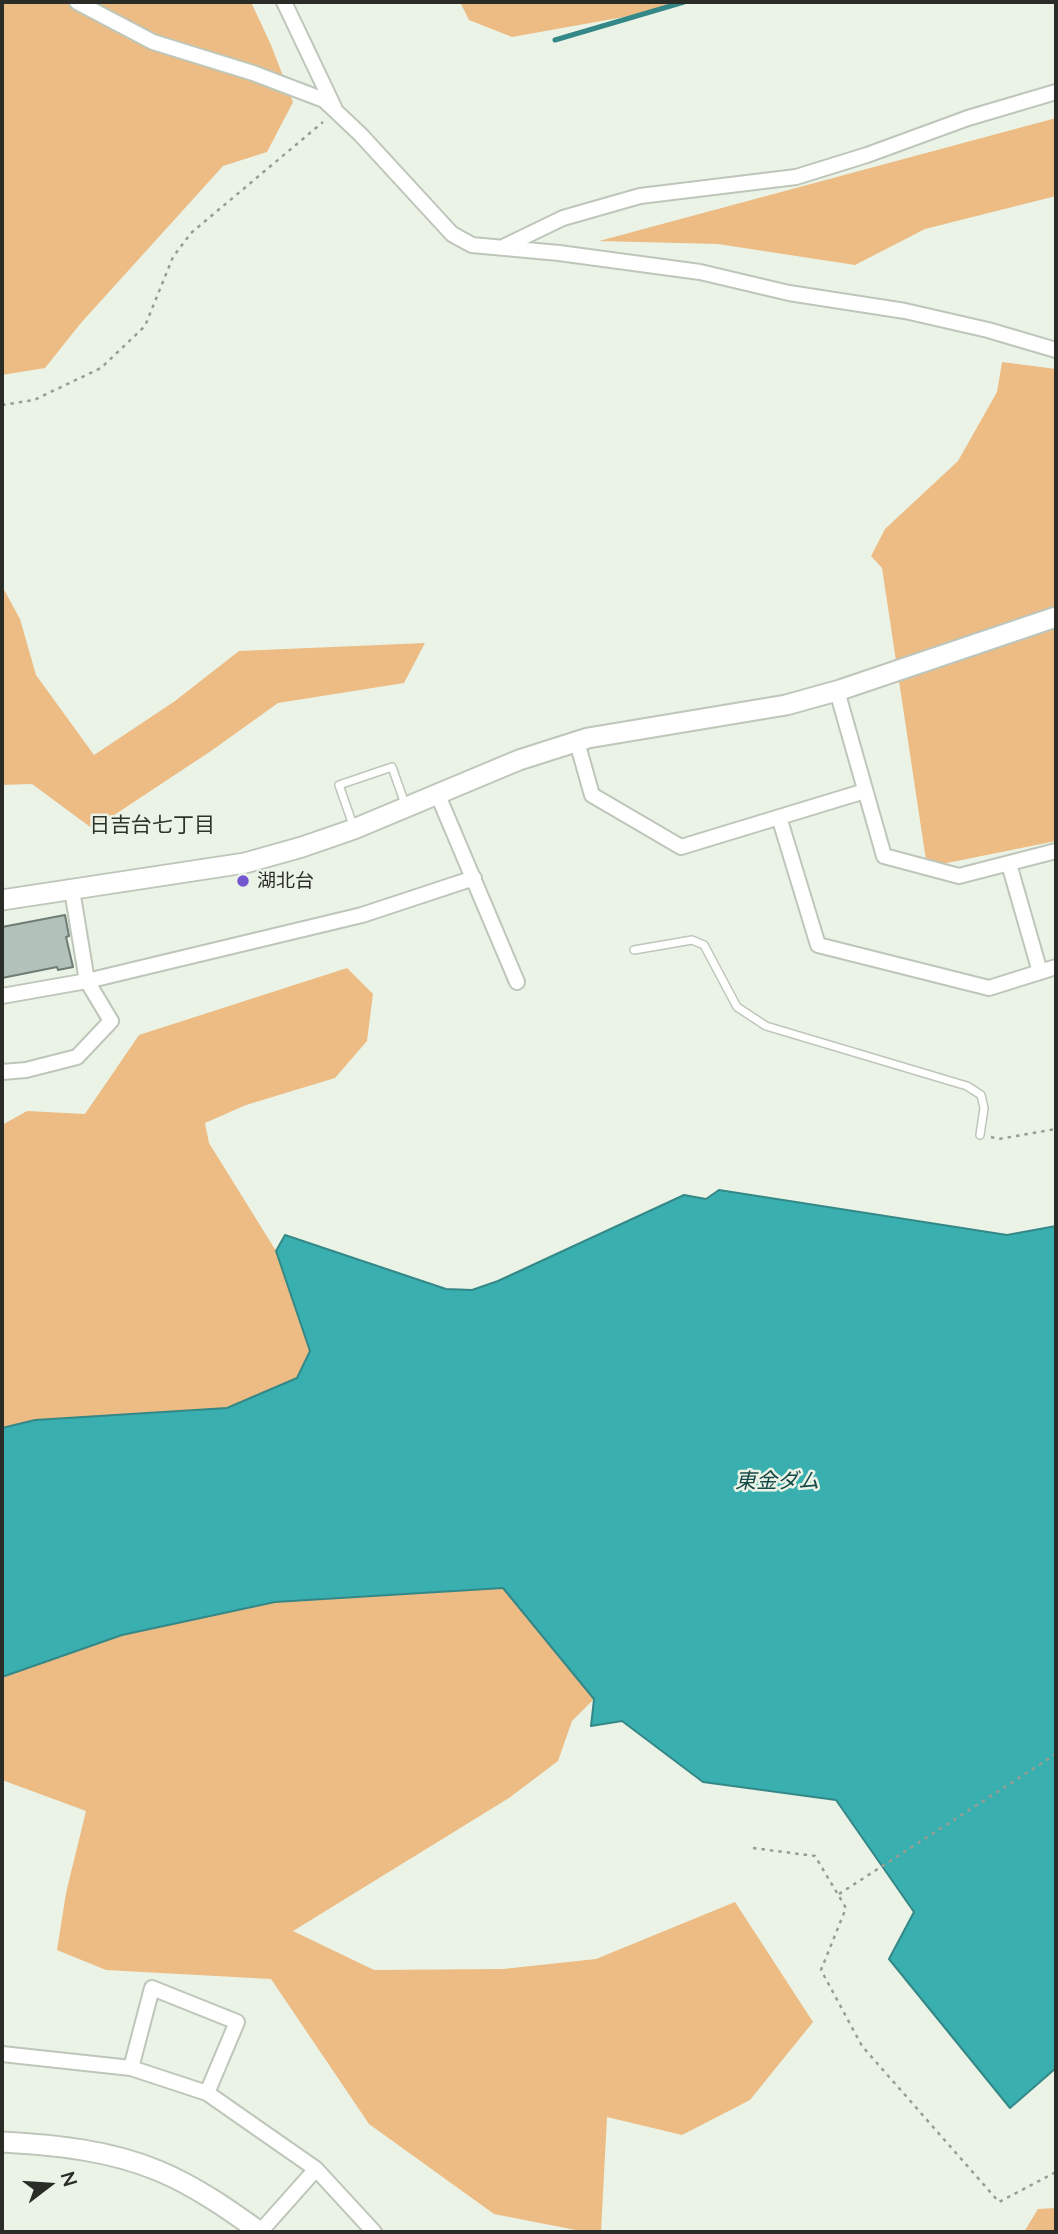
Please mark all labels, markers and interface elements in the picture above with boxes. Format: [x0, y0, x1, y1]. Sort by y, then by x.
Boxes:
district label: 日吉台七丁目 [89, 812, 215, 838]
place label: 湖北台 [257, 870, 314, 892]
marker: 湖北台 [235, 873, 251, 889]
water label: 東金ダム [735, 1468, 819, 1494]
north arrow [14, 2150, 84, 2220]
text: N [56, 2168, 83, 2189]

